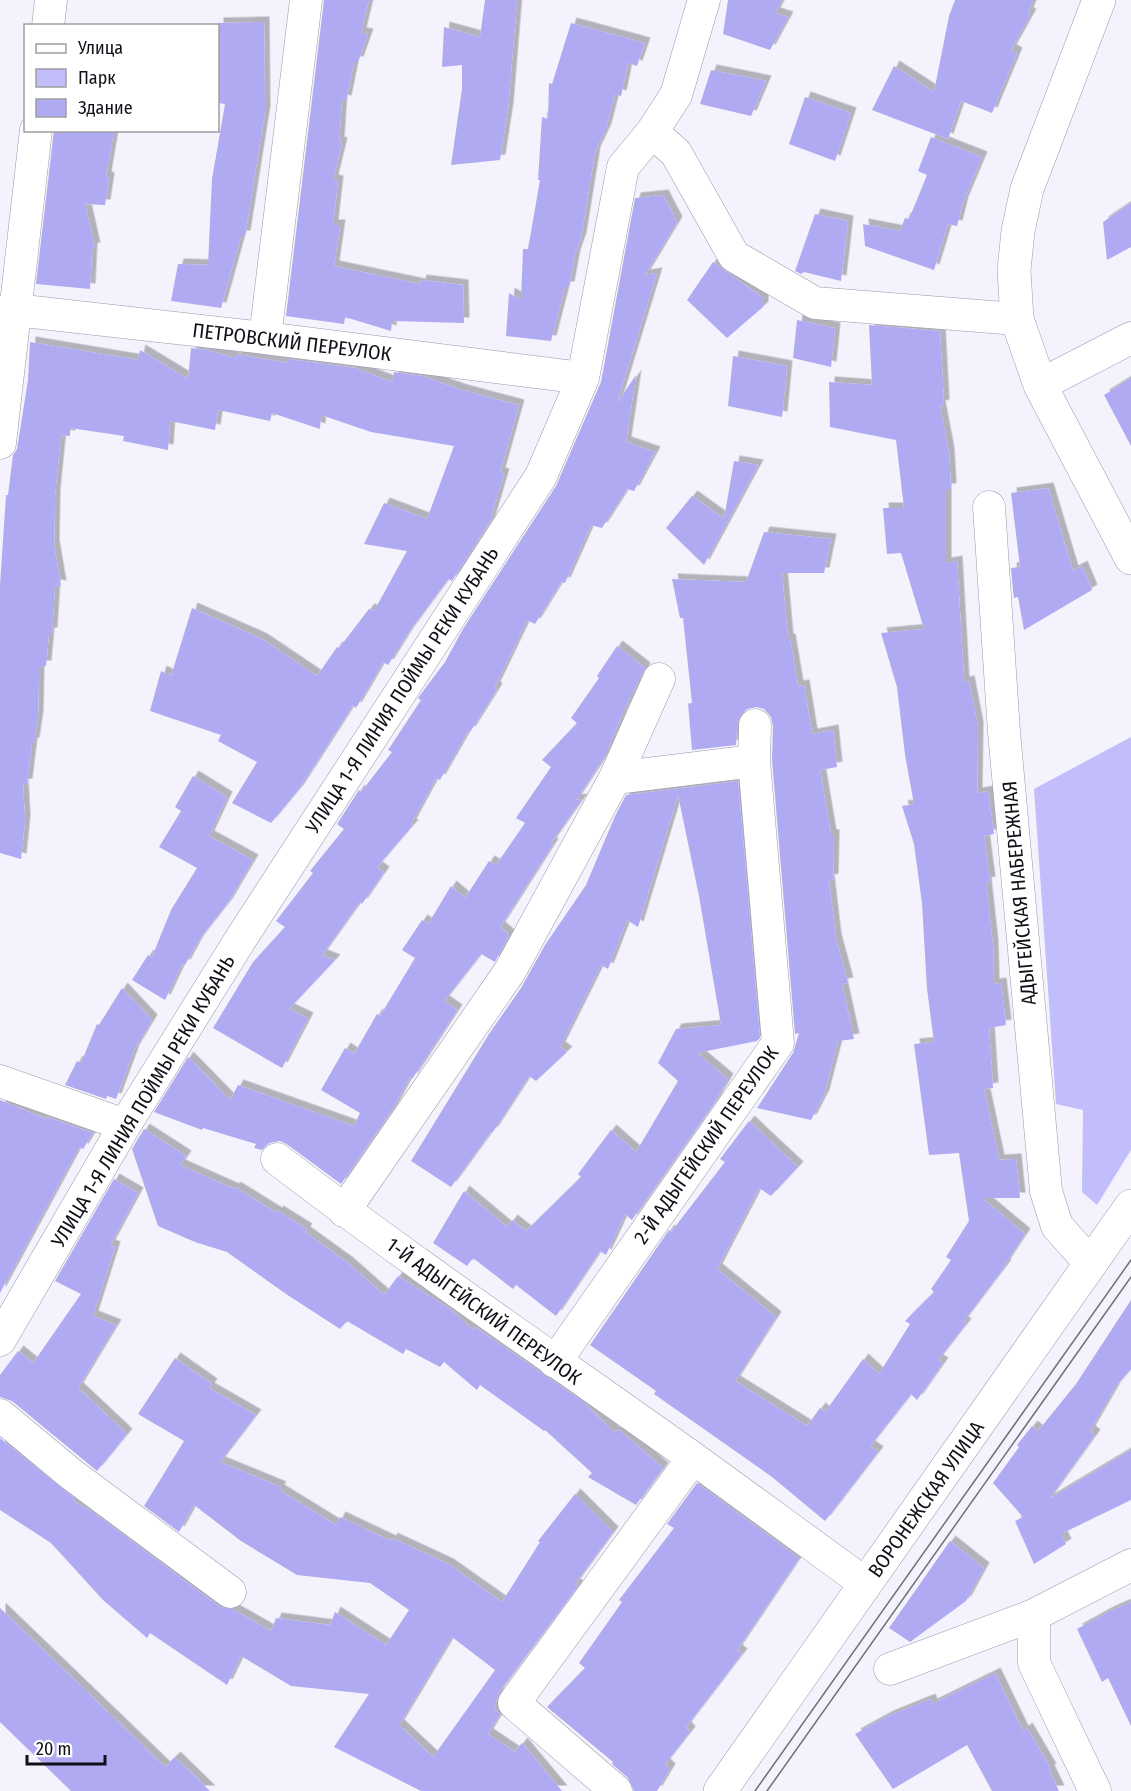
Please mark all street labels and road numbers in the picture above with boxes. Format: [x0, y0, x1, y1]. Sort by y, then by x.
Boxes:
street label: ПЕТРОВСКИЙ ПЕРЕУЛОК [191, 318, 393, 366]
street label: УЛИЦА 1-Я ЛИНИЯ ПОЙМЫ РЕКИ КУБАНЬ [300, 542, 504, 838]
street label: АДЫГЕЙСКАЯ НАБЕРЕЖНАЯ [997, 780, 1041, 1006]
street label: УЛИЦА 1-Я ЛИНИЯ ПОЙМЫ РЕКИ КУБАНЬ [46, 951, 240, 1252]
street label: 2-Й АДЫГЕЙСКИЙ ПЕРЕУЛОК [629, 1041, 784, 1248]
street label: 1-Й АДЫГЕЙСКИЙ ПЕРЕУЛОК [382, 1232, 586, 1390]
street label: ВОРОНЕЖСКАЯ УЛИЦА [863, 1416, 989, 1582]

